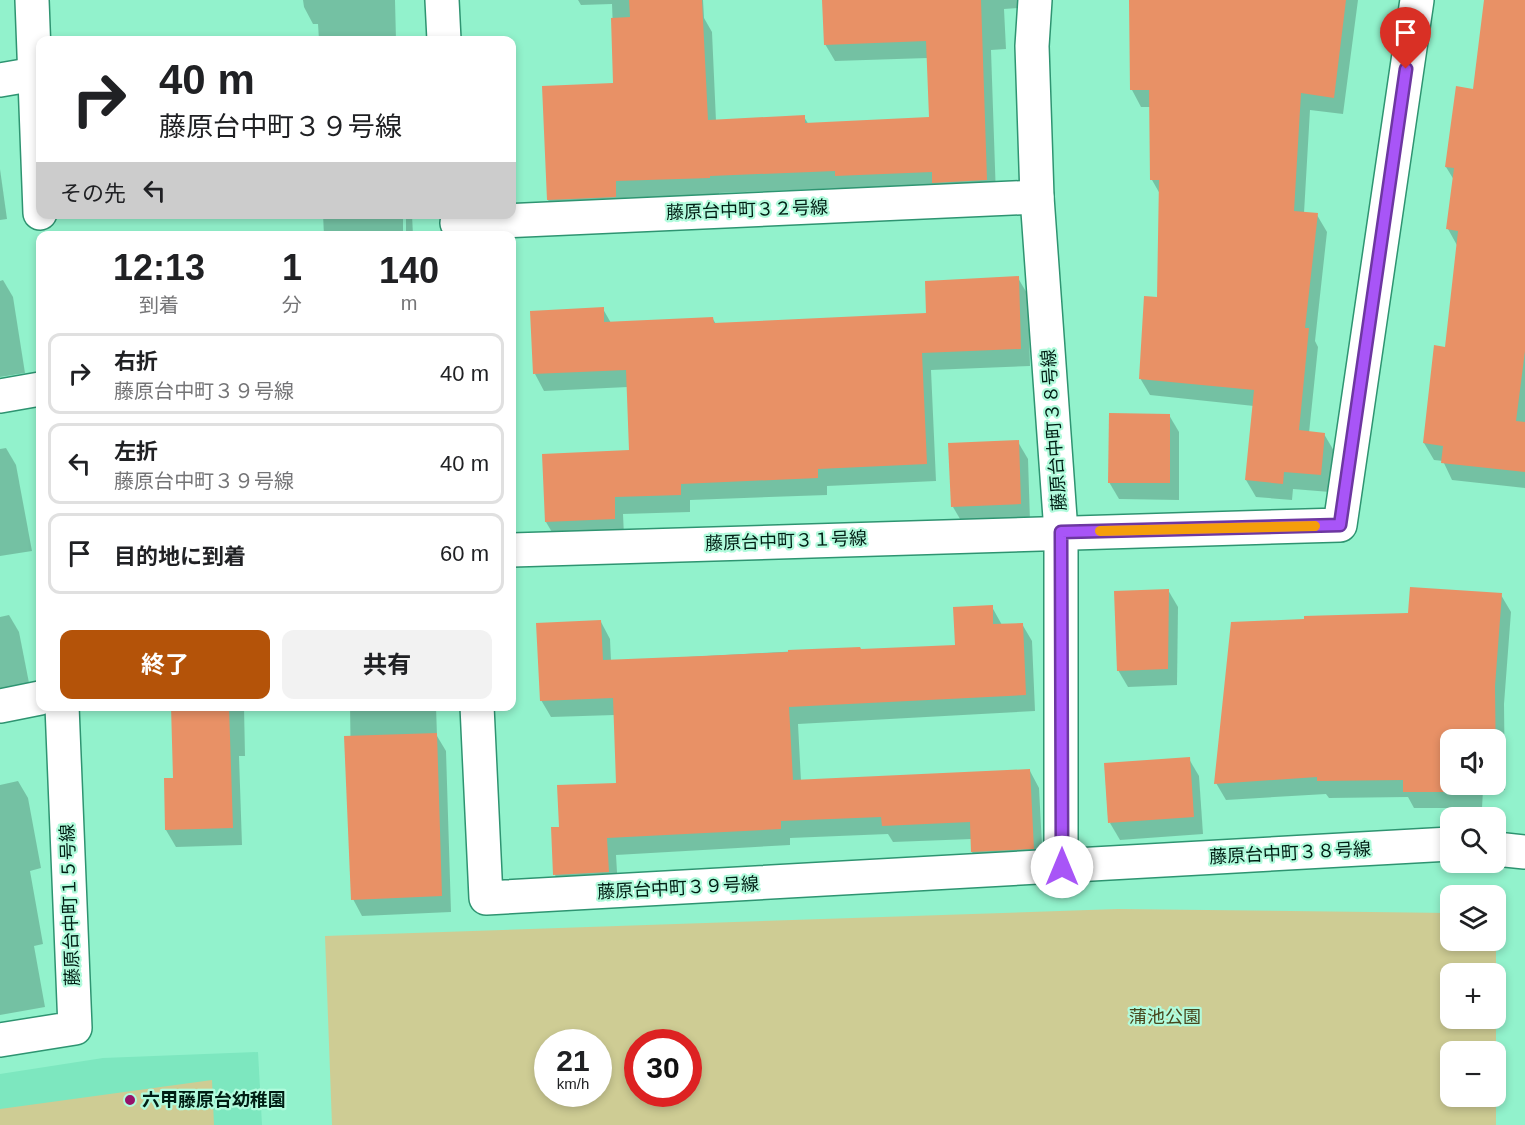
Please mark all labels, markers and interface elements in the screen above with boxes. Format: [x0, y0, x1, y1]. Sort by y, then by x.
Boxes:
pin [1380, 7, 1431, 69]
icon: arrive [1389, 16, 1422, 49]
text: 40 m [159, 56, 255, 103]
icon: right [60, 60, 138, 138]
text: 藤原台中町３９号線 [159, 112, 402, 142]
icon: left [138, 174, 171, 207]
text: その先 [60, 181, 126, 206]
street label: 藤原台中町３２号線 [666, 197, 828, 223]
text: 12:13 [113, 247, 205, 288]
text: 1 [282, 247, 302, 288]
text: 140 [379, 250, 439, 291]
text: m [401, 292, 417, 314]
text: 到着 [139, 294, 179, 316]
text: 分 [282, 294, 302, 316]
street label: 藤原台中町３８号線 [1038, 348, 1070, 512]
text: 右折 [114, 349, 158, 374]
icon: right [63, 357, 96, 390]
text: 40 m [440, 361, 489, 386]
text: 藤原台中町３９号線 [114, 380, 294, 402]
text: 左折 [114, 439, 158, 464]
icon: left [63, 447, 96, 480]
text: 40 m [440, 451, 489, 476]
text: 藤原台中町３９号線 [114, 470, 294, 492]
street label: 藤原台中町３１号線 [705, 528, 867, 554]
icon: arrive [63, 537, 96, 570]
text: 60 m [440, 541, 489, 566]
text: 目的地に到着 [114, 544, 246, 569]
button: 終了 [60, 630, 270, 699]
button: 共有 [282, 630, 492, 699]
map controls [1440, 729, 1506, 1107]
button: sound [1440, 729, 1506, 795]
button: search [1440, 807, 1506, 873]
street label: 藤原台中町１５号線 [57, 824, 83, 986]
position arrow [1030, 835, 1094, 899]
street label: 藤原台中町３８号線 [1209, 839, 1371, 867]
street label: 藤原台中町３９号線 [597, 874, 759, 902]
button: layers [1440, 885, 1506, 951]
button: + [1440, 963, 1506, 1029]
park label: 蒲池公園 [1129, 1007, 1201, 1027]
speed limit sign: 30 [624, 1029, 702, 1107]
button: − [1440, 1041, 1506, 1107]
text: 21 [556, 1044, 590, 1077]
text: km/h [557, 1075, 589, 1092]
place label: 六甲藤原台幼稚園 [142, 1090, 286, 1110]
marker: 六甲藤原台幼稚園 [123, 1093, 137, 1107]

